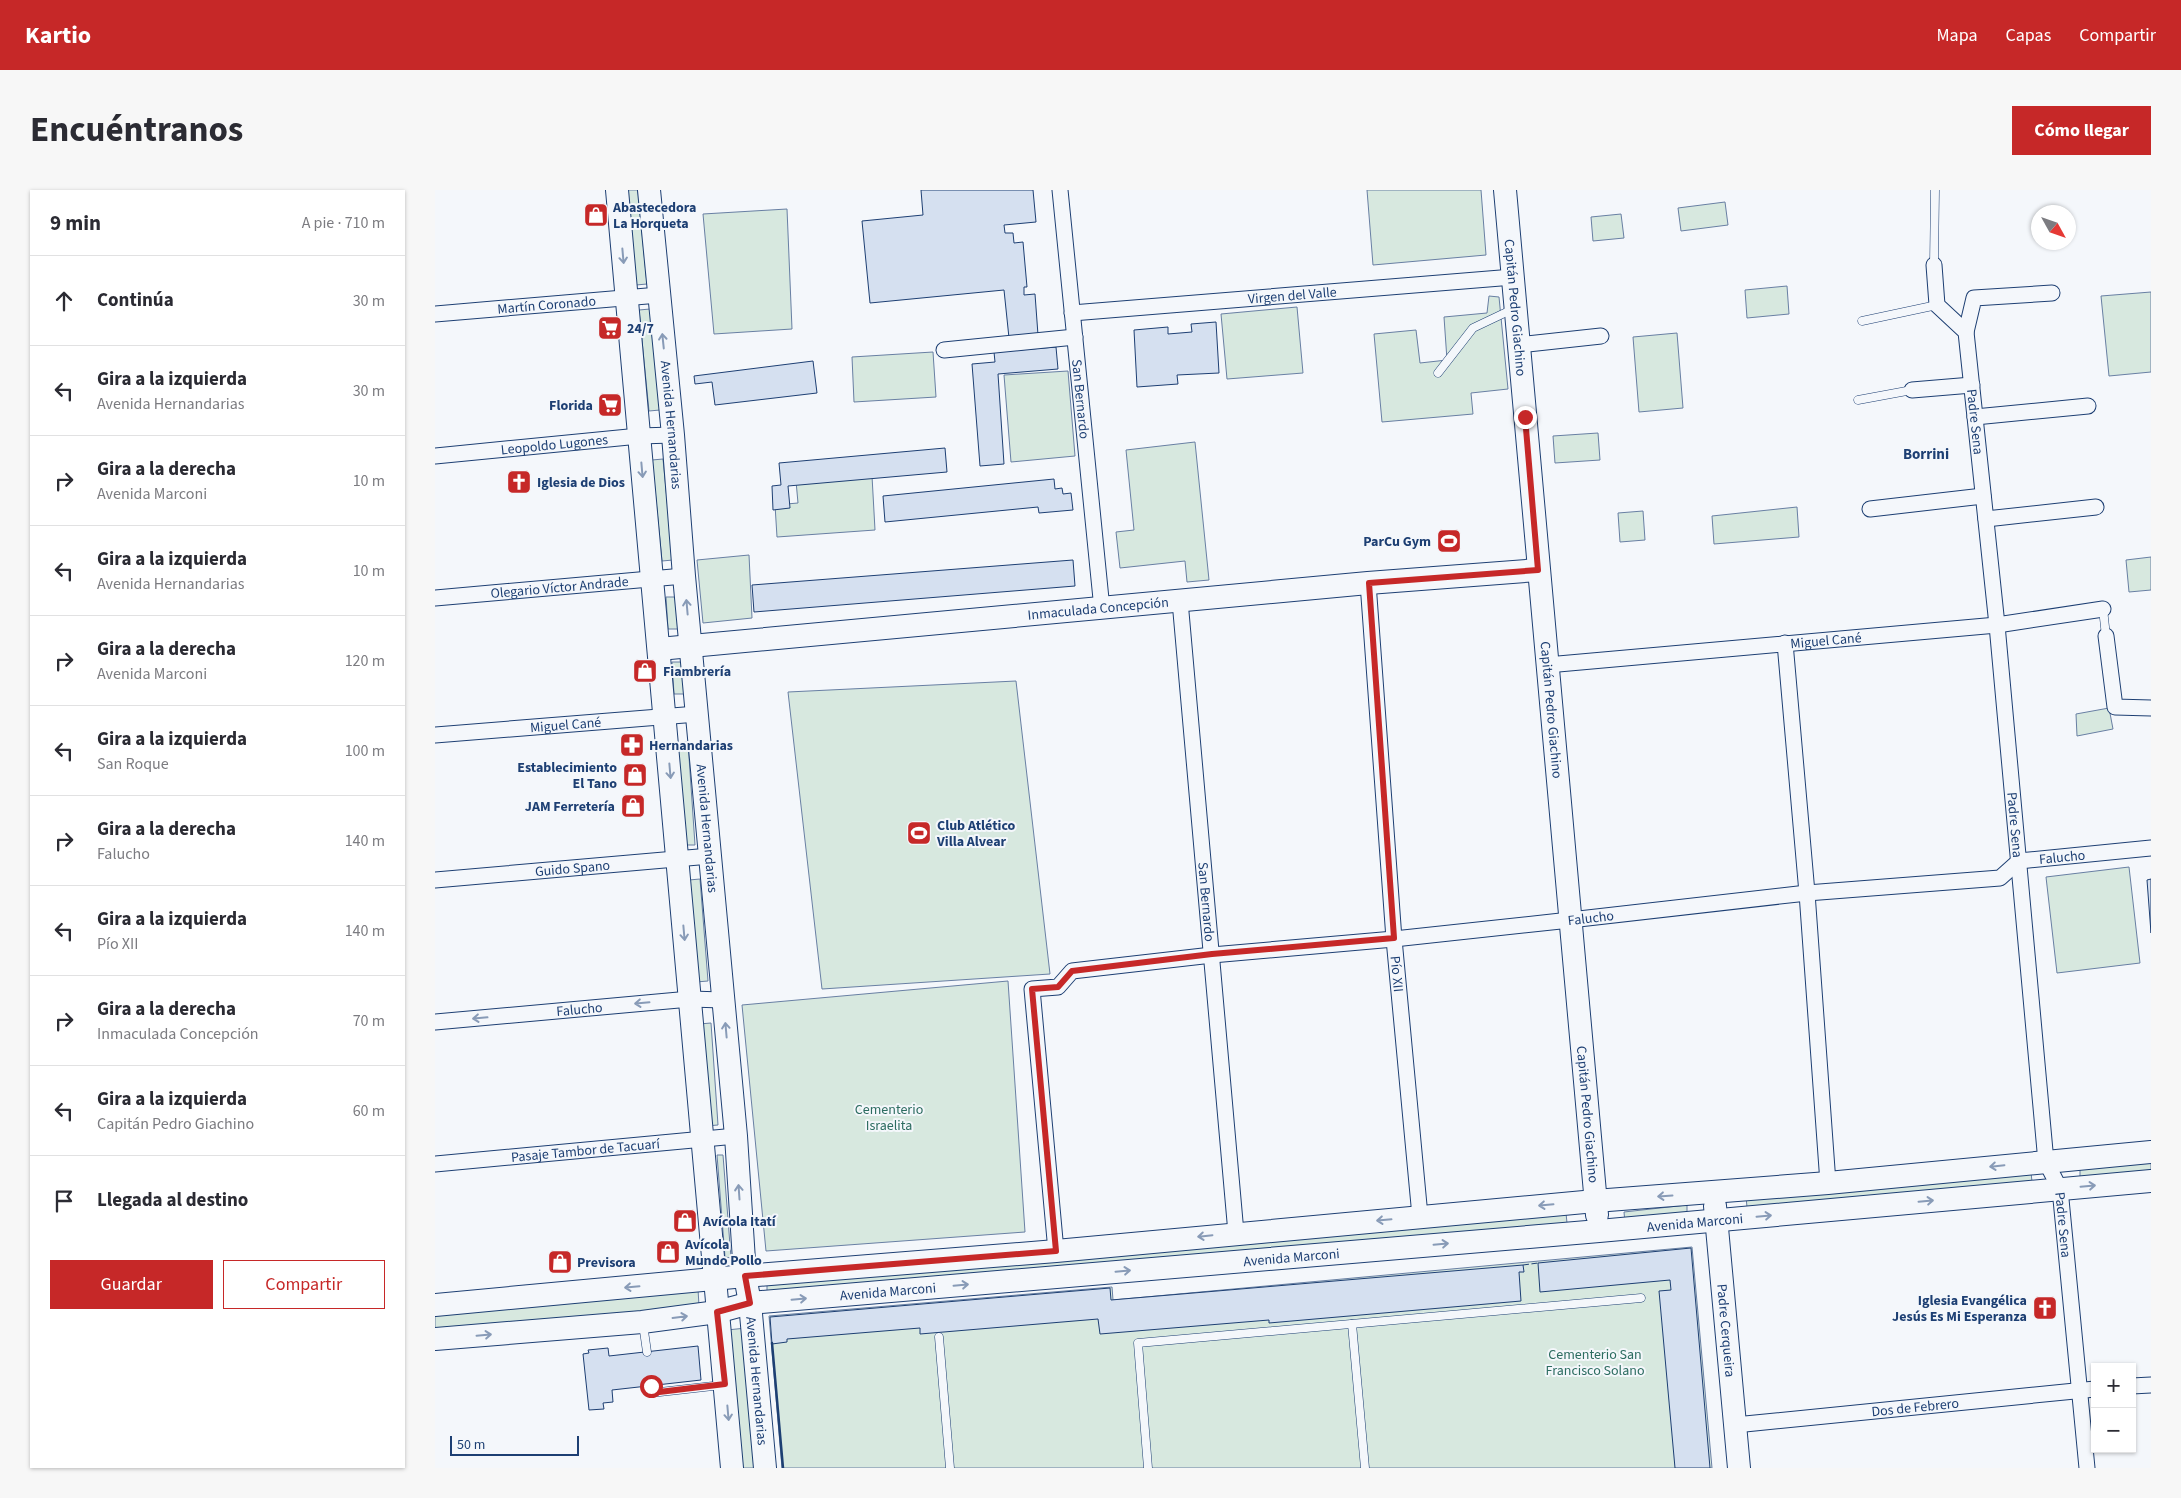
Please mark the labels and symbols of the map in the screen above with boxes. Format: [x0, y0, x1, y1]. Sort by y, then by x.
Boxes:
place label: Abastecedora La Horqueta [612, 198, 696, 234]
shop icon: Abastecedora La Horqueta [583, 202, 609, 228]
north arrow [2031, 205, 2076, 250]
street label: Capitán Pedro Giachino [1498, 238, 1531, 377]
one-way arrow [618, 248, 628, 264]
street label: Virgen del Valle [1247, 282, 1338, 310]
street label: Martín Coronado [497, 291, 597, 320]
supermarket icon: 24/7 [597, 315, 623, 341]
place label: 24/7 [627, 319, 654, 339]
one-way arrow [659, 333, 668, 349]
street label: San Bernardo [1066, 358, 1094, 440]
street label: Avenida Hernandarias [655, 360, 686, 490]
street label: Padre Sena [1961, 388, 1988, 456]
supermarket icon: Florida [597, 392, 623, 418]
place label: Florida [549, 396, 593, 416]
route end [1514, 406, 1537, 429]
street label: Leopoldo Lugones [500, 430, 609, 460]
district label: Borrini [1903, 444, 1949, 465]
one-way arrow [638, 462, 647, 478]
church icon: Iglesia de Dios [506, 469, 532, 495]
place label: Iglesia de Dios [537, 473, 625, 493]
sports icon: ParCu Gym [1436, 528, 1462, 554]
place label: ParCu Gym [1363, 532, 1431, 552]
street label: Olegario Víctor Andrade [490, 572, 630, 604]
street label: Inmaculada Concepción [1027, 593, 1170, 626]
one-way arrow [682, 599, 692, 615]
street label: Miguel Cané [1790, 628, 1862, 654]
street label: Capitán Pedro Giachino [1535, 641, 1567, 779]
shop icon: Fiambrería [632, 658, 658, 684]
place label: Fiambrería [663, 662, 731, 682]
street label: Miguel Cané [529, 713, 602, 738]
pharmacy icon: Hernandarias [619, 732, 645, 758]
place label: Hernandarias [649, 736, 733, 756]
place label: Establecimiento El Tano [517, 758, 617, 794]
shop icon: Establecimiento El Tano [622, 762, 648, 788]
one-way arrow [665, 763, 674, 779]
street label: Avenida Hernandarias [691, 763, 722, 894]
street label: Padre Sena [2001, 791, 2027, 859]
shop icon: JAM Ferretería [620, 793, 646, 819]
place label: JAM Ferretería [525, 797, 615, 817]
place label: Club Atlético Villa Alvear [936, 816, 1016, 852]
sports icon: Club Atlético Villa Alvear [906, 820, 932, 846]
street label: Falucho [2038, 846, 2086, 870]
street label: Guido Spano [534, 856, 611, 882]
street label: San Bernardo [1192, 861, 1219, 943]
street label: Falucho [1567, 906, 1615, 931]
one-way arrow [679, 925, 689, 941]
street label: Pío XII [1385, 955, 1408, 993]
street label: Falucho [556, 998, 603, 1022]
one-way arrow [634, 998, 650, 1008]
one-way arrow [472, 1013, 488, 1022]
one-way arrow [721, 1023, 731, 1039]
street label: Capitán Pedro Giachino [1571, 1045, 1603, 1184]
park label: Cementerio Israelita [855, 1100, 923, 1136]
street label: Pasaje Tambor de Tacuarí [510, 1134, 661, 1168]
one-way arrow [1990, 1161, 2006, 1171]
one-way arrow [2080, 1181, 2096, 1191]
one-way arrow [735, 1184, 744, 1200]
one-way arrow [1657, 1191, 1673, 1200]
street label: Padre Sena [2049, 1191, 2076, 1259]
one-way arrow [1918, 1196, 1934, 1206]
one-way arrow [1538, 1200, 1554, 1210]
shop icon: Avícola Itatí [672, 1208, 698, 1234]
street label: Avenida Marconi [1646, 1209, 1744, 1238]
one-way arrow [1756, 1211, 1772, 1221]
place label: Avícola Itatí [702, 1212, 777, 1232]
one-way arrow [1377, 1215, 1393, 1225]
one-way arrow [1197, 1231, 1213, 1241]
place label: Avícola Mundo Pollo [684, 1235, 762, 1271]
shop icon: Avícola Mundo Pollo [655, 1239, 681, 1265]
one-way arrow [1433, 1239, 1449, 1249]
street label: Avenida Marconi [1243, 1244, 1341, 1272]
shop icon: Previsora [547, 1249, 573, 1275]
place label: Previsora [577, 1253, 636, 1273]
one-way arrow [1114, 1266, 1130, 1276]
street label: Avenida Marconi [839, 1278, 937, 1306]
one-way arrow [952, 1280, 968, 1289]
one-way arrow [624, 1282, 640, 1292]
street label: Padre Cerqueira [1711, 1283, 1740, 1378]
place label: Iglesia Evangélica Jesús Es Mi Esperanza [1892, 1291, 2027, 1327]
one-way arrow [790, 1294, 806, 1303]
church icon: Iglesia Evangélica Jesús Es Mi Esperanza [2032, 1295, 2058, 1321]
one-way arrow [672, 1312, 688, 1322]
street label: Avenida Hernandarias [740, 1316, 772, 1446]
one-way arrow [475, 1331, 491, 1340]
park label: Cementerio San Francisco Solano [1546, 1345, 1644, 1381]
route start [640, 1375, 663, 1398]
street label: Dos de Febrero [1871, 1394, 1960, 1422]
one-way arrow [723, 1405, 732, 1421]
scale bar [450, 1433, 579, 1456]

